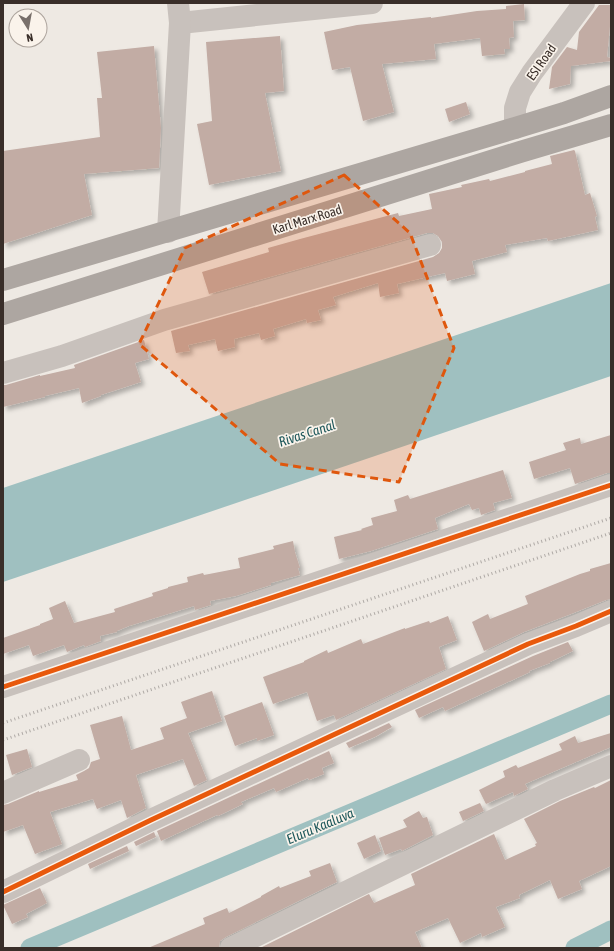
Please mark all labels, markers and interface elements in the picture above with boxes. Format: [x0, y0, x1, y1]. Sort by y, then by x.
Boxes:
north arrow [8, 8, 48, 48]
text: N [26, 31, 34, 44]
street label: ESI Road [524, 41, 559, 83]
street label: Karl Marx Road [271, 202, 344, 237]
water label: Rivas Canal [276, 416, 338, 450]
water label: Eluru Kaaluva [284, 804, 356, 847]

